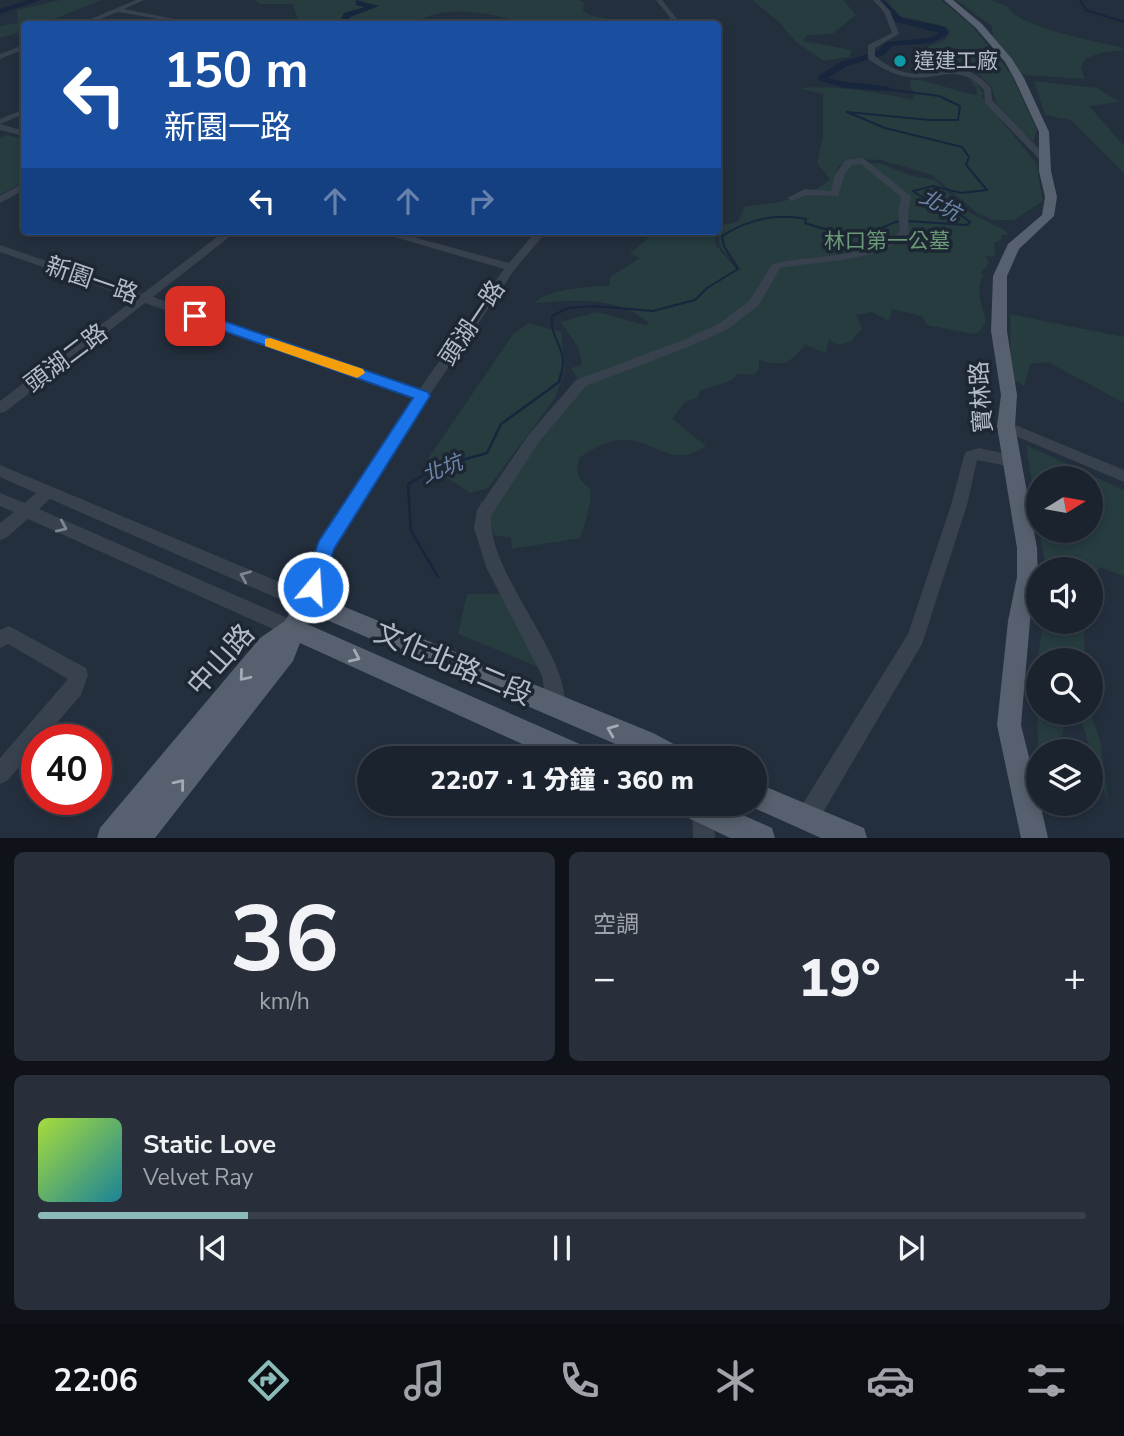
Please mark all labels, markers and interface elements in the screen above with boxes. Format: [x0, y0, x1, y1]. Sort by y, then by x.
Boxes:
text: 150 m [164, 37, 308, 104]
place label: 違建工廠 [914, 47, 998, 75]
icon: left [49, 49, 140, 140]
marker: 違建工廠 [892, 53, 908, 69]
text: 新園一路 [164, 106, 292, 149]
icon: left [243, 182, 281, 220]
icon: ahead [316, 182, 354, 220]
icon: ahead [389, 182, 427, 220]
icon: right [462, 182, 500, 220]
water label: 北坑 [915, 183, 968, 229]
park label: 林口第一公墓 [824, 227, 950, 255]
street label: 新園一路 [41, 249, 143, 311]
street label: 頭湖一路 [432, 274, 512, 372]
pin [165, 286, 225, 346]
icon: arrive [176, 297, 214, 335]
street label: 頭湖二路 [18, 316, 114, 400]
street label: 寶林路 [963, 360, 999, 434]
water label: 北坑 [417, 447, 469, 490]
north arrow [1026, 466, 1102, 542]
map controls [1026, 466, 1103, 816]
one-way arrow [55, 519, 67, 533]
position arrow [276, 550, 350, 624]
button: sound [1026, 557, 1103, 634]
one-way arrow [240, 570, 252, 584]
street label: 文化北路二段 [368, 614, 538, 714]
street label: 中山路 [179, 616, 263, 704]
button: search [1026, 648, 1103, 725]
one-way arrow [348, 649, 360, 663]
one-way arrow [240, 667, 252, 680]
speed limit sign: 40 [21, 724, 112, 815]
one-way arrow [606, 724, 618, 738]
button: layers [1026, 739, 1103, 816]
text: 22:07 · 1 分鐘 · 360 m [430, 763, 694, 798]
one-way arrow [171, 780, 184, 792]
text: 36 [230, 878, 339, 1002]
text: 空調 [593, 909, 639, 940]
text: 19° [798, 943, 881, 1014]
text: − [593, 953, 616, 1004]
text: + [1063, 953, 1086, 1004]
text: km/h [259, 986, 310, 1017]
text: Static Love [143, 1127, 276, 1162]
text: Velvet Ray [143, 1162, 253, 1193]
icon: previous [194, 1229, 232, 1267]
icon: pause [543, 1229, 581, 1267]
icon: next [892, 1229, 930, 1267]
icon: directions [244, 1356, 293, 1405]
icon: music [400, 1356, 449, 1405]
icon: phone [555, 1356, 604, 1405]
icon: climate [711, 1356, 760, 1405]
icon: car [866, 1356, 915, 1405]
icon: filters [1022, 1356, 1071, 1405]
text: 22:06 [53, 1359, 138, 1402]

